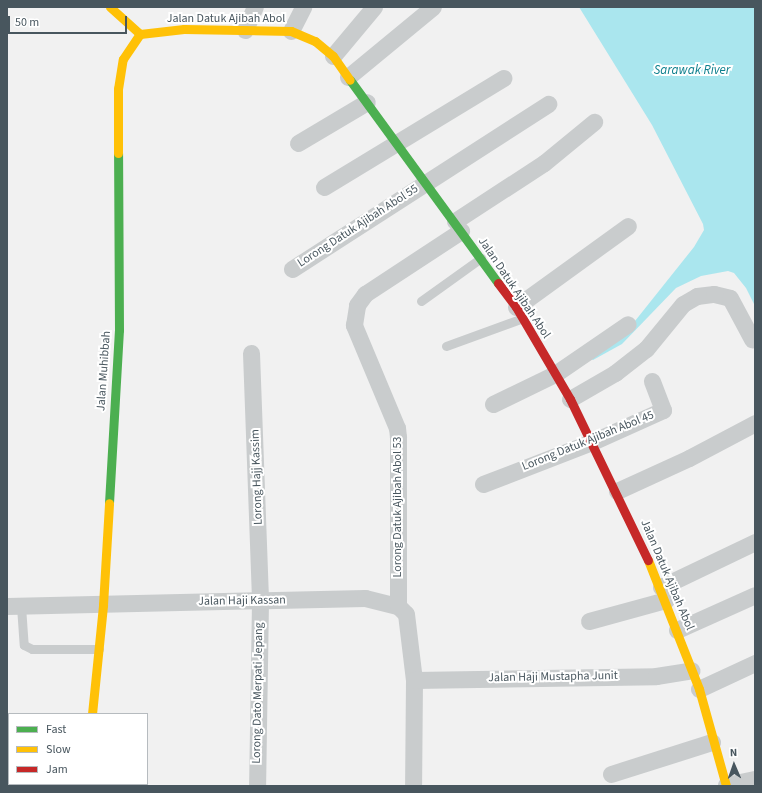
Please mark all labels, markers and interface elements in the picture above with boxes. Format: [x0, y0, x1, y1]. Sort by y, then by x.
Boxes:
scale bar [10, 8, 129, 34]
street label: Jalan Datuk Ajibah Abol [167, 12, 285, 26]
text: 50 m [15, 14, 39, 31]
water label: Sarawak River [654, 62, 730, 78]
street label: Lorong Datuk Ajibah Abol 55 [295, 182, 421, 270]
street label: Jalan Datuk Ajibah Abol [475, 235, 553, 341]
street label: Jalan Muhibbah [94, 330, 114, 412]
street label: Lorong Datuk Ajibah Abol 45 [520, 408, 656, 474]
street label: Lorong Hajj Kassim [248, 429, 266, 525]
street label: Lorong Datuk Ajibah Abol 53 [391, 437, 405, 577]
street label: Jalan Datuk Ajibah Abol [637, 518, 697, 632]
street label: Jalan Haji Kassan [198, 593, 286, 609]
street label: Lorong Dato Merpati Jepang [250, 622, 266, 764]
street label: Jalan Haji Mustapha Junit [488, 669, 618, 685]
legend [8, 713, 148, 785]
text: Fast [46, 721, 66, 738]
text: Slow [46, 741, 71, 758]
north arrow [714, 745, 754, 785]
text: N [730, 745, 737, 760]
text: Jam [46, 761, 68, 778]

